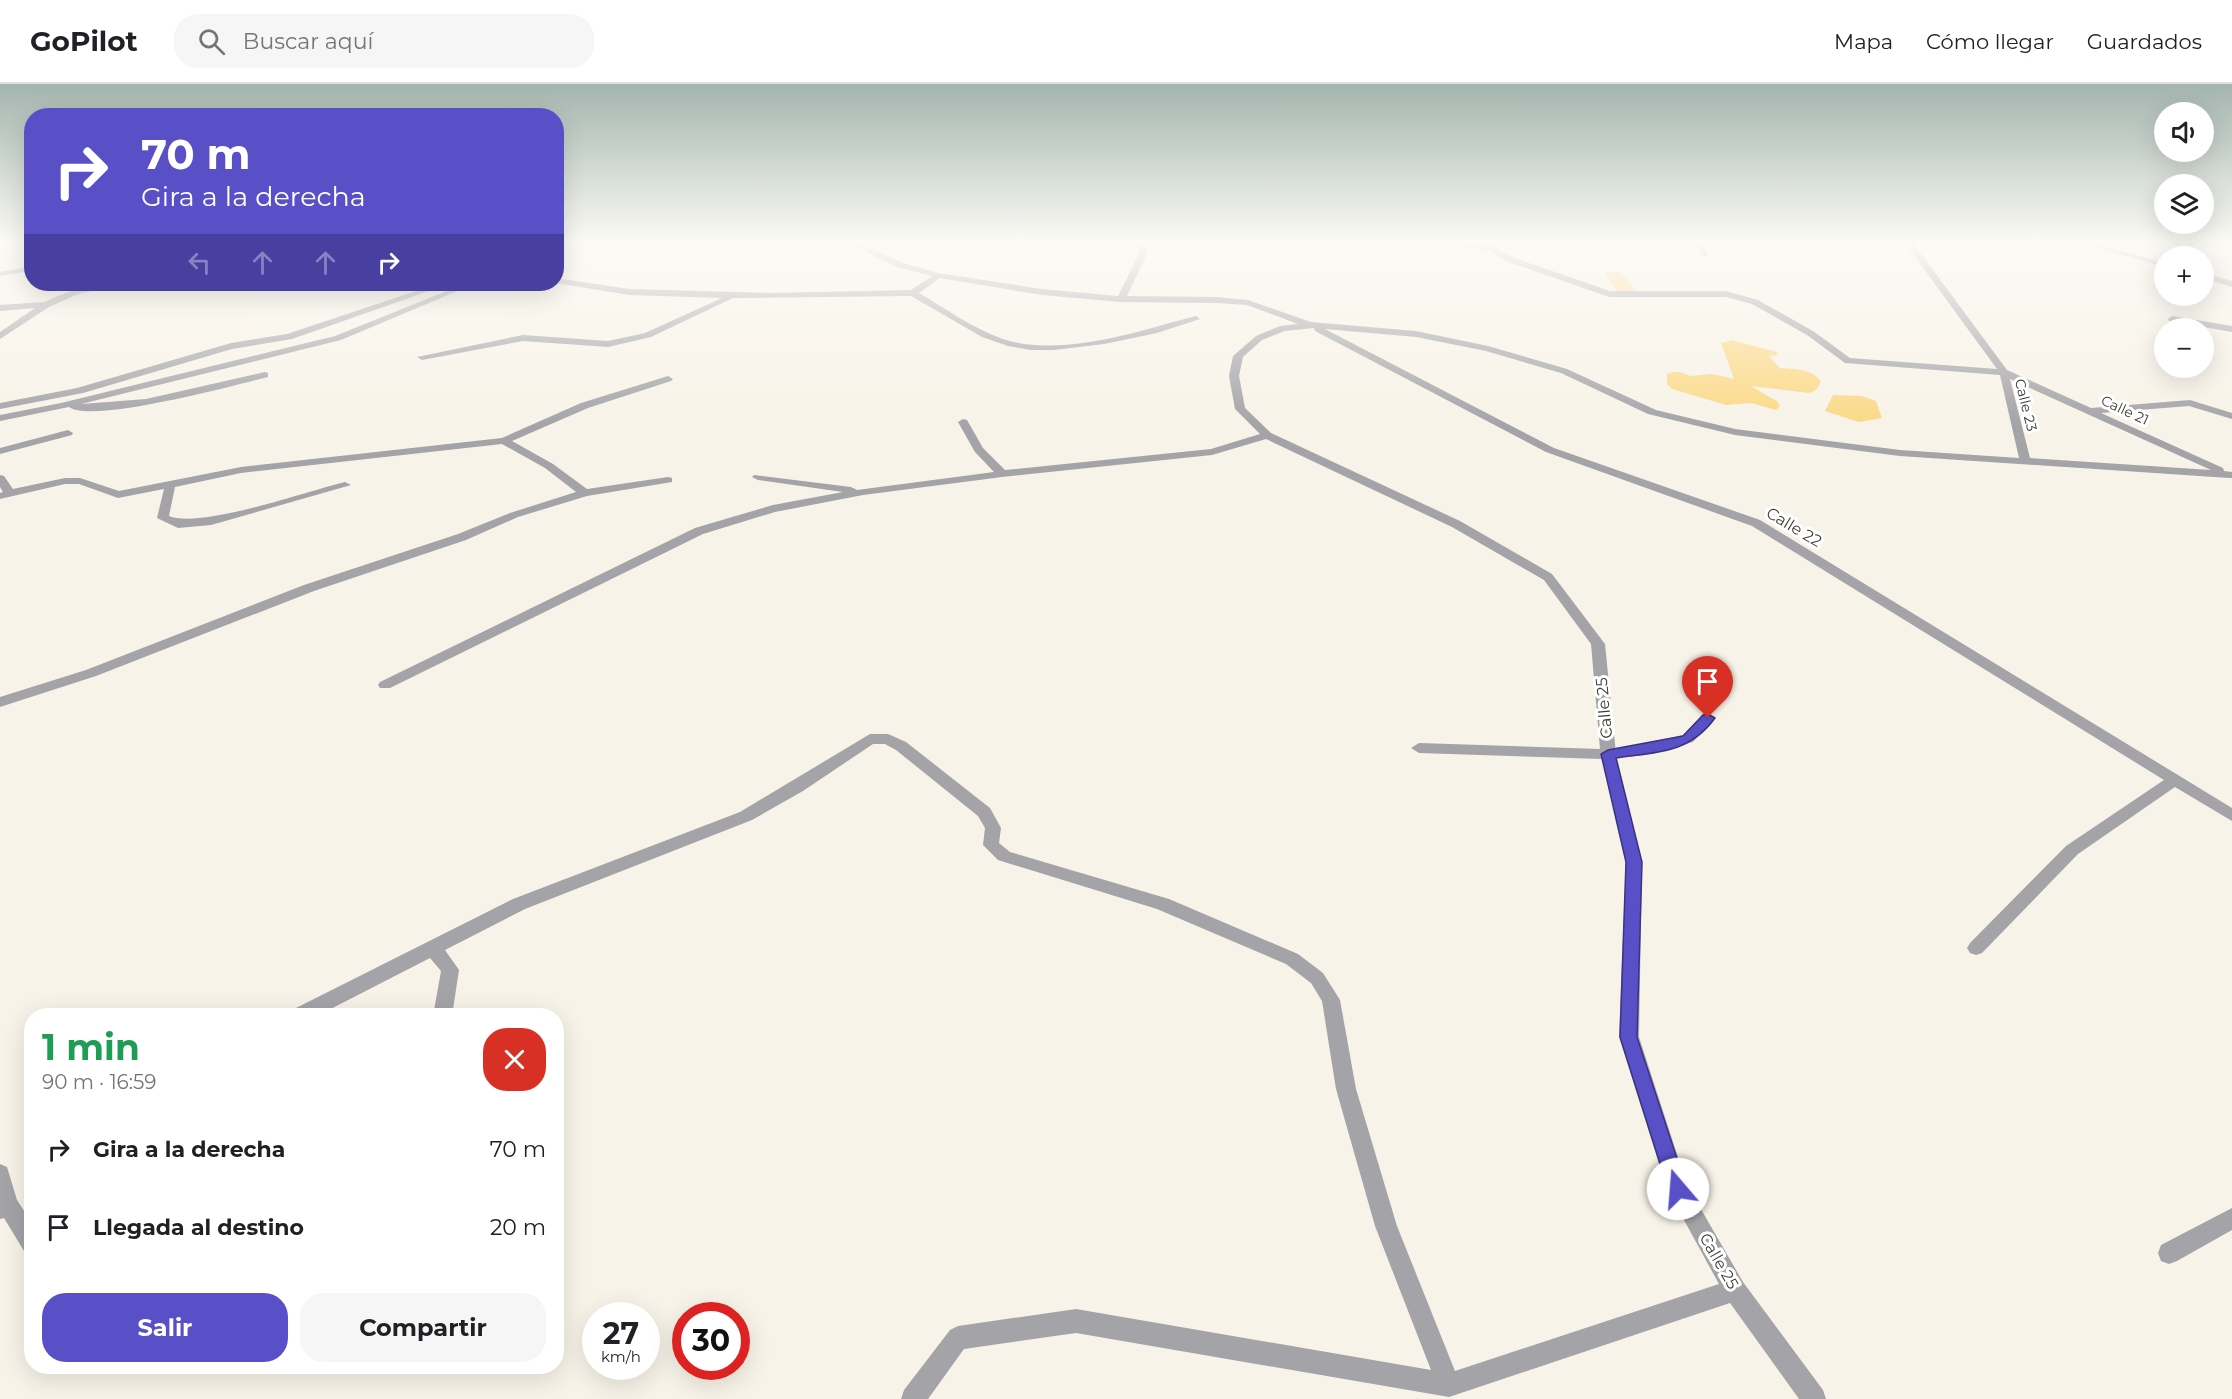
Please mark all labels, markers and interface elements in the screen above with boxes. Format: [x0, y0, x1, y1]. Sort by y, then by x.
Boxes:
search box [174, 14, 594, 68]
text: GoPilot [30, 24, 138, 58]
icon: search [195, 25, 228, 58]
text: Buscar aquí [243, 28, 373, 55]
text: Mapa [1834, 29, 1893, 54]
text: Cómo llegar [1926, 29, 2054, 54]
text: Guardados [2087, 29, 2202, 54]
map controls [2154, 102, 2214, 378]
button: sound [2154, 102, 2214, 162]
text: 70 m [141, 128, 251, 180]
icon: right [42, 132, 120, 210]
button: layers [2154, 174, 2214, 234]
text: Gira a la derecha [141, 180, 366, 213]
icon: left [183, 246, 216, 279]
icon: ahead [246, 246, 279, 279]
icon: ahead [309, 246, 342, 279]
icon: right [372, 246, 405, 279]
button: + [2154, 246, 2214, 306]
button: − [2154, 318, 2214, 378]
street label: Calle 23 [2011, 377, 2041, 433]
street label: Calle 21 [2098, 391, 2152, 429]
street label: Calle 22 [1763, 503, 1825, 551]
pin [1682, 656, 1733, 718]
icon: arrive [1691, 665, 1724, 698]
street label: Calle 25 [1592, 677, 1616, 739]
text: 1 min [42, 1025, 140, 1069]
button: close [483, 1028, 546, 1091]
text: 90 m · 16:59 [42, 1070, 157, 1094]
icon: right [42, 1133, 75, 1166]
text: Gira a la derecha [93, 1136, 285, 1163]
text: 70 m [490, 1136, 546, 1163]
position arrow [1646, 1157, 1710, 1221]
icon: arrive [42, 1211, 75, 1244]
text: Llegada al destino [93, 1214, 304, 1241]
text: 20 m [490, 1214, 546, 1241]
street label: Calle 25 [1695, 1230, 1743, 1292]
button: Salir [42, 1293, 288, 1362]
button: Compartir [300, 1293, 546, 1362]
speed limit sign: 30 [672, 1302, 750, 1380]
text: 27 [603, 1315, 639, 1352]
text: km/h [601, 1347, 641, 1366]

